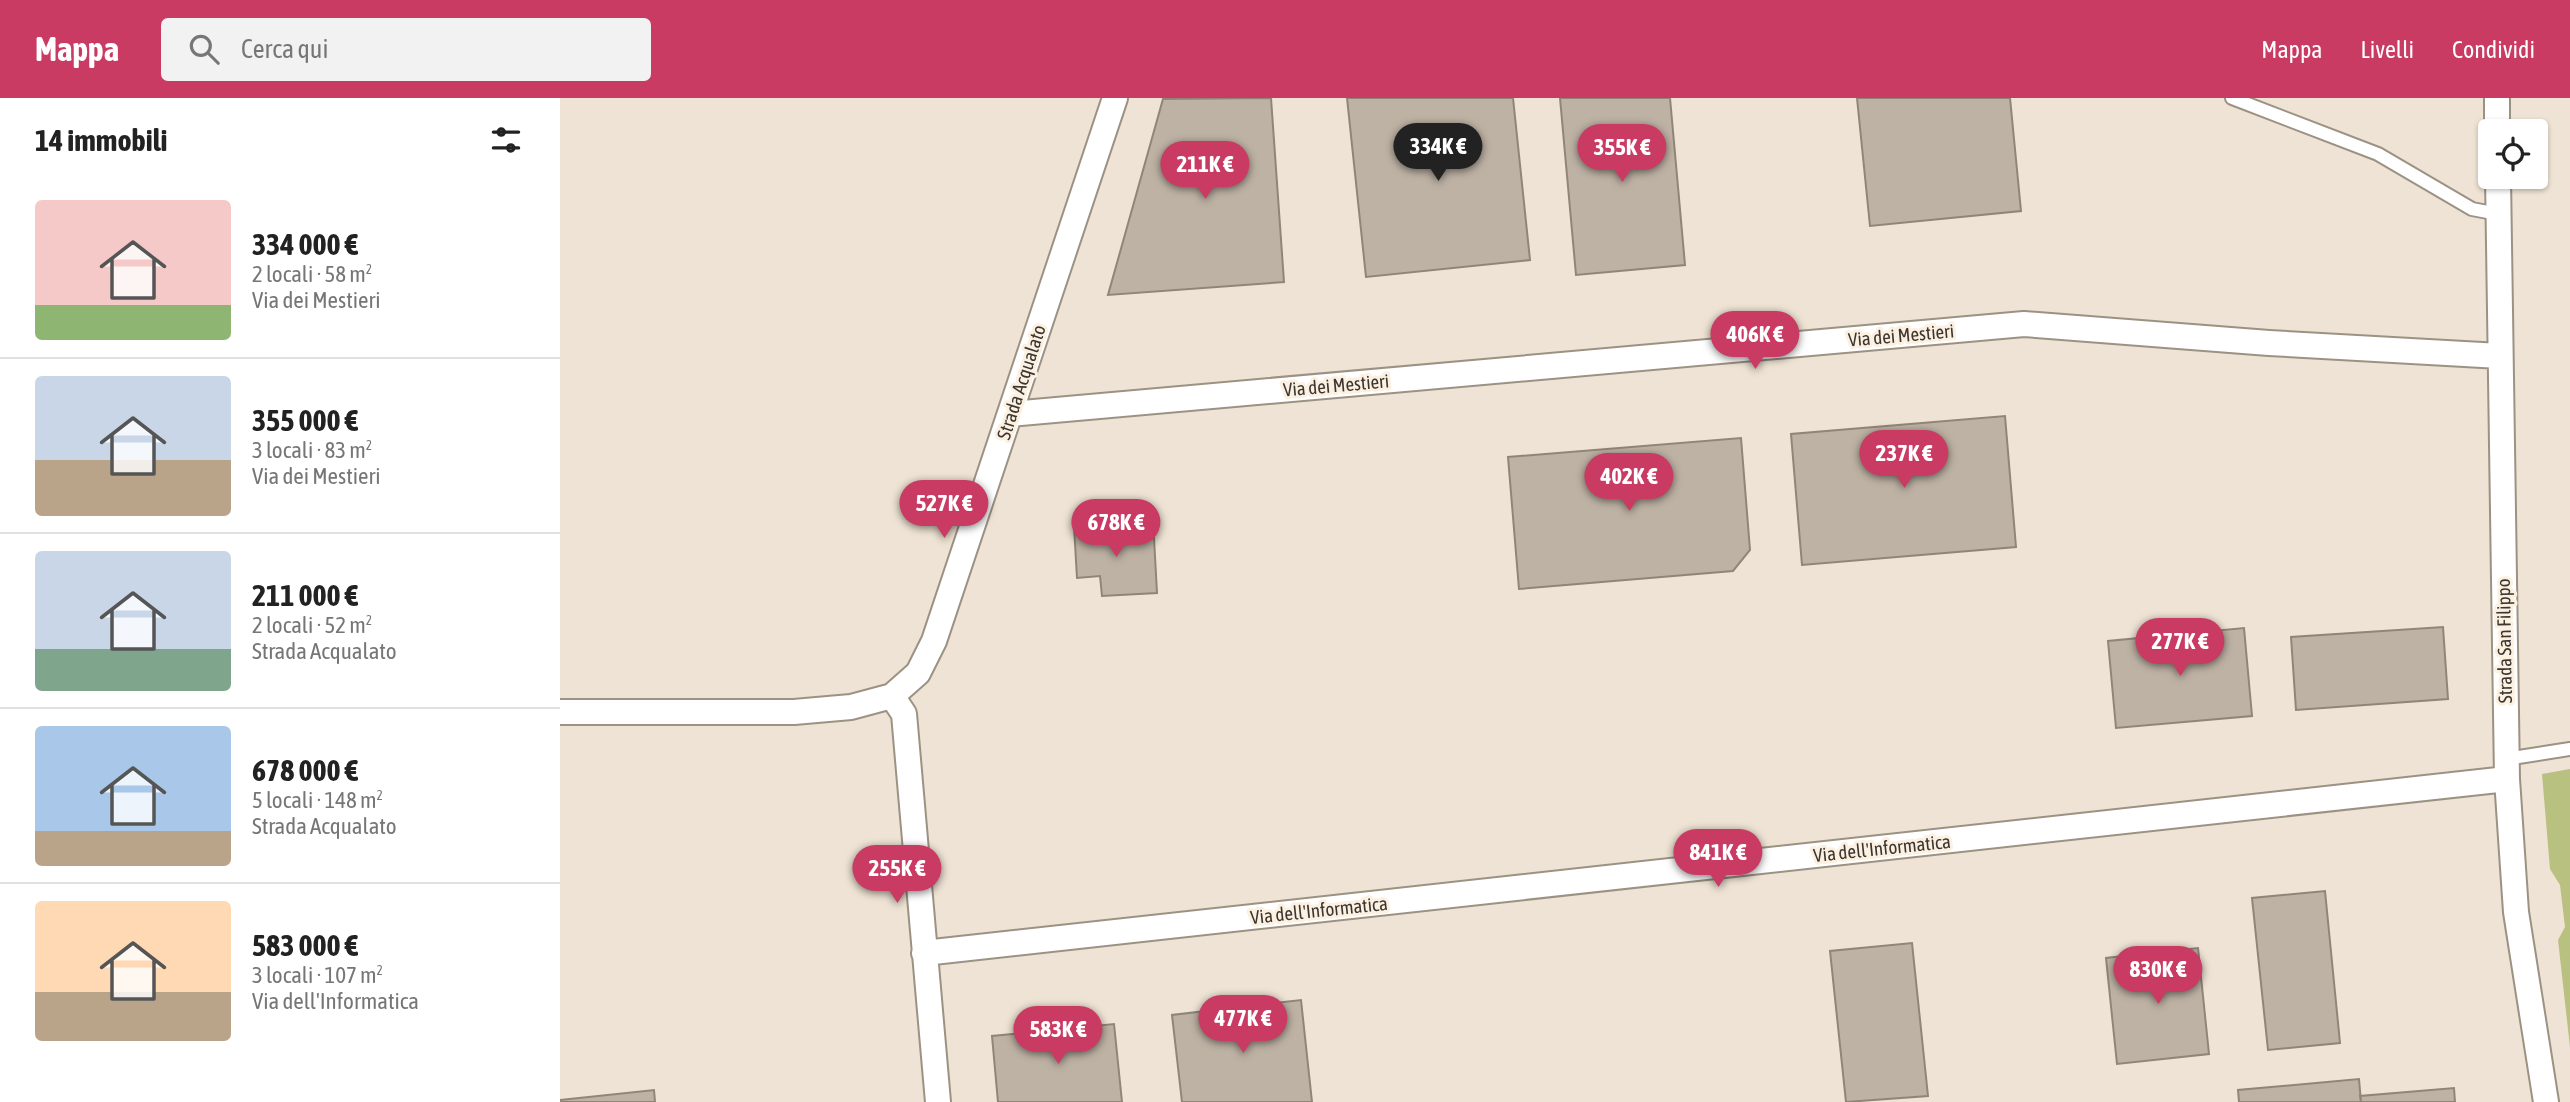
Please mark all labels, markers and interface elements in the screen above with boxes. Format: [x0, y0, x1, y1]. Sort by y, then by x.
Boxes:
search box [161, 18, 651, 81]
text: Mappa [35, 30, 119, 68]
icon: search [185, 30, 223, 68]
text: Cerca qui [241, 34, 328, 64]
text: Mappa [2261, 36, 2322, 63]
text: Livelli [2360, 36, 2414, 63]
text: Condividi [2452, 36, 2535, 63]
map controls [2478, 119, 2548, 189]
button: locate [2478, 119, 2548, 189]
icon: filters [487, 121, 525, 159]
text: 14 immobili [35, 123, 167, 157]
pin: 334K € [1381, 123, 1495, 183]
pin: 355K € [1565, 125, 1679, 184]
text: 334K € [1409, 133, 1467, 159]
text: 355K € [1593, 134, 1651, 160]
pin: 211K € [1148, 141, 1262, 201]
text: 211K € [1176, 151, 1234, 177]
text: 334 000 € [252, 227, 358, 261]
icon: home [91, 228, 175, 312]
text: 2 locali · 58 m² [252, 261, 372, 287]
text: Via dei Mestieri [252, 287, 381, 313]
pin: 406K € [1698, 312, 1812, 371]
street label: Via dei Mestieri [1847, 319, 1955, 351]
text: 406K € [1726, 321, 1784, 347]
street label: Strada Acqualato [992, 322, 1050, 442]
street label: Via dei Mestieri [1282, 369, 1390, 401]
text: 355 000 € [252, 403, 358, 437]
icon: home [91, 404, 175, 488]
pin: 237K € [1847, 430, 1961, 490]
text: 3 locali · 83 m² [252, 437, 372, 463]
text: 237K € [1875, 440, 1933, 466]
pin: 402K € [1572, 454, 1686, 513]
text: Via dei Mestieri [252, 463, 381, 489]
text: 402K € [1600, 463, 1658, 489]
pin: 527K € [887, 480, 1001, 540]
text: 527K € [915, 490, 973, 516]
pin: 678K € [1059, 500, 1173, 559]
text: 678K € [1087, 509, 1145, 535]
text: 211 000 € [252, 578, 358, 612]
street label: Strada San Filippo [2492, 578, 2516, 704]
icon: home [91, 579, 175, 663]
text: 2 locali · 52 m² [252, 612, 372, 638]
pin: 277K € [2123, 618, 2237, 678]
text: 277K € [2151, 628, 2209, 654]
text: Strada Acqualato [252, 638, 397, 664]
text: 678 000 € [252, 753, 358, 787]
icon: home [91, 754, 175, 838]
text: 5 locali · 148 m² [252, 787, 383, 813]
text: Strada Acqualato [252, 813, 397, 839]
pin: 841K € [1661, 830, 1775, 889]
street label: Via dell'Informatica [1812, 830, 1952, 866]
text: 841K € [1689, 839, 1747, 865]
pin: 255K € [840, 846, 954, 905]
text: 255K € [868, 855, 926, 881]
street label: Via dell'Informatica [1249, 892, 1389, 928]
text: 583 000 € [252, 928, 358, 962]
icon: home [91, 929, 175, 1013]
pin: 830K € [2101, 946, 2215, 1006]
text: 830K € [2129, 956, 2187, 982]
text: 3 locali · 107 m² [252, 962, 383, 988]
text: Via dell'Informatica [252, 988, 419, 1014]
pin: 477K € [1186, 996, 1300, 1055]
text: 477K € [1214, 1005, 1272, 1031]
pin: 583K € [1001, 1006, 1115, 1066]
text: 583K € [1029, 1016, 1087, 1042]

